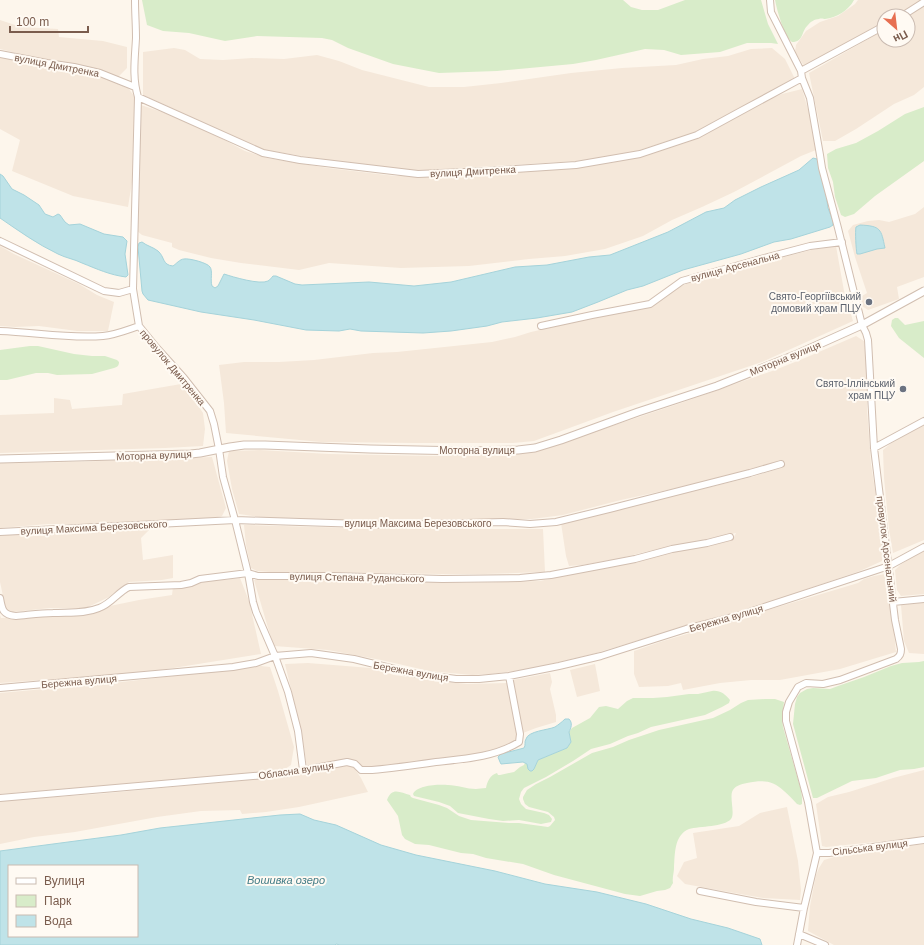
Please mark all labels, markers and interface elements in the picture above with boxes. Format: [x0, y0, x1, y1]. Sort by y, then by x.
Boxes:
scale bar [10, 8, 88, 34]
north arrow [876, 8, 916, 48]
text: 100 m [16, 15, 49, 29]
text: Пн [891, 28, 910, 46]
street label: вулиця Дмитренка [14, 52, 101, 79]
street label: вулиця Дмитренка [430, 164, 517, 179]
street label: вулиця Арсенальна [690, 249, 781, 284]
place label: Свято-Георгіївський домовий храм ПЦУ [769, 291, 862, 314]
marker: Свято-Георгіївський домовий храм ПЦУ [864, 297, 874, 307]
street label: провулок Дмитренка [138, 327, 208, 408]
street label: Моторна вулиця [748, 339, 822, 378]
place label: Свято-Іллінський храм ПЦУ [816, 378, 896, 401]
marker: Свято-Іллінський храм ПЦУ [898, 384, 908, 394]
street label: Моторна вулиця [439, 445, 515, 456]
street label: Моторна вулиця [116, 449, 192, 462]
street label: провулок Арсенальний [875, 495, 898, 603]
street label: вулиця Максима Березовського [20, 518, 168, 537]
street label: вулиця Максима Березовського [344, 518, 492, 529]
street label: вулиця Степана Руданського [289, 571, 425, 584]
street label: Бережна вулиця [688, 603, 764, 634]
street label: Бережна вулиця [372, 659, 449, 684]
street label: Бережна вулиця [41, 673, 117, 690]
street label: Обласна вулиця [258, 760, 334, 781]
street label: Сільська вулиця [832, 837, 908, 858]
legend [8, 865, 138, 937]
text: Вулиця [44, 874, 85, 888]
water label: Вошивка озеро [247, 874, 325, 886]
text: Парк [44, 894, 72, 908]
text: Вода [44, 914, 72, 928]

